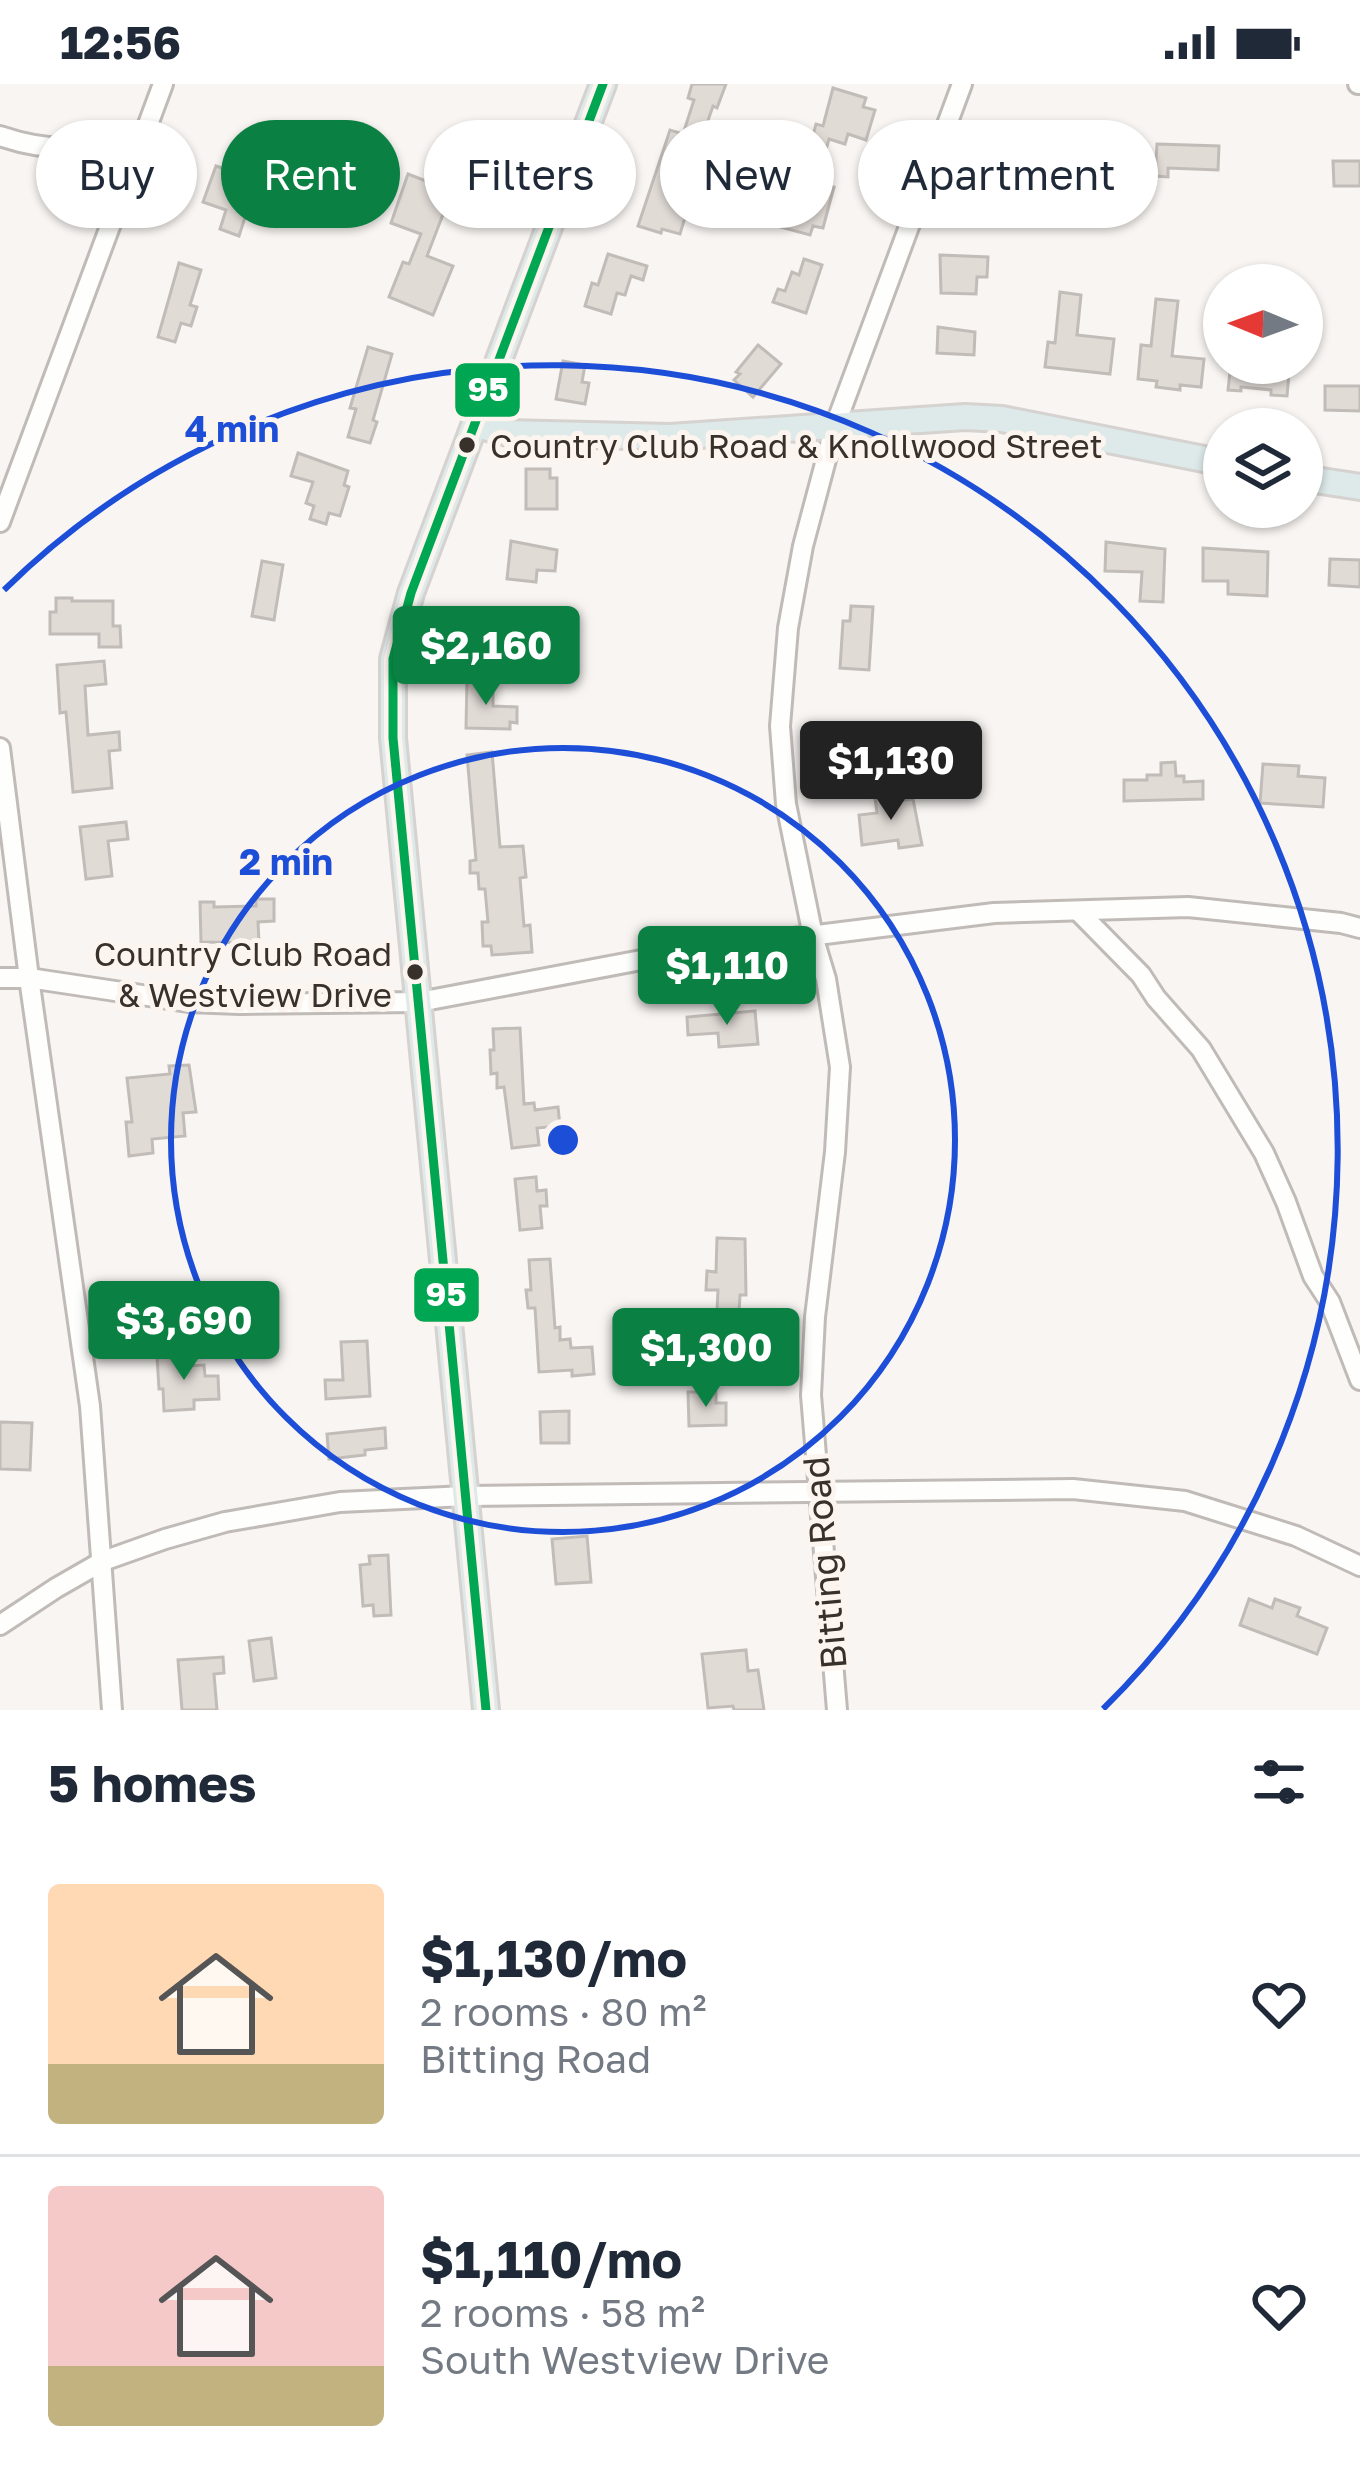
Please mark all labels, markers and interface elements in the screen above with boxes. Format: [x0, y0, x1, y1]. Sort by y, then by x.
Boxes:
text: 12:56 [60, 15, 181, 69]
chip: Buy [36, 120, 197, 228]
chip: Rent [221, 120, 400, 228]
chip: Filters [424, 120, 636, 228]
chip: New [660, 120, 834, 228]
chip: Apartment [858, 120, 1158, 228]
north arrow [1203, 264, 1323, 384]
map controls [1203, 264, 1323, 528]
line badge: 95 [453, 361, 522, 419]
text: 95 [467, 369, 509, 408]
text: 4 min [185, 407, 279, 450]
button: layers [1203, 408, 1323, 528]
place label: Country Club Road & Knollwood Street [490, 426, 1103, 465]
marker: Country Club Road & Knollwood Street [456, 434, 478, 456]
pin: $2,160 [388, 606, 584, 708]
text: $2,160 [420, 621, 552, 668]
pin: $1,130 [793, 721, 989, 823]
text: $1,130 [827, 736, 955, 783]
text: 2 min [239, 840, 333, 883]
pin: $1,110 [629, 926, 825, 1028]
place label: Country Club Road & Westview Drive [94, 934, 392, 1014]
text: $1,110 [665, 941, 789, 988]
marker: Country Club Road & Westview Drive [404, 961, 426, 983]
centre of rings [542, 1119, 584, 1161]
line badge: 95 [412, 1266, 481, 1324]
text: 95 [425, 1274, 467, 1313]
pin: $3,690 [86, 1281, 282, 1383]
text: $3,690 [115, 1296, 253, 1343]
pin: $1,300 [608, 1308, 804, 1410]
text: $1,300 [639, 1323, 773, 1370]
street label: Bitting Road [793, 1455, 855, 1671]
icon: filters [1246, 1749, 1312, 1815]
text: 5 homes [48, 1752, 257, 1813]
text: $1,130/mo [420, 1927, 687, 1988]
icon: home [144, 1932, 288, 2076]
icon: heart [1246, 1971, 1312, 2037]
text: 2 rooms · 80 m² [420, 1988, 707, 2035]
text: Bitting Road [420, 2035, 651, 2082]
text: $1,110/mo [420, 2228, 682, 2289]
icon: home [144, 2234, 288, 2378]
icon: heart [1246, 2273, 1312, 2339]
text: 2 rooms · 58 m² [420, 2289, 705, 2336]
text: South Westview Drive [420, 2336, 829, 2383]

